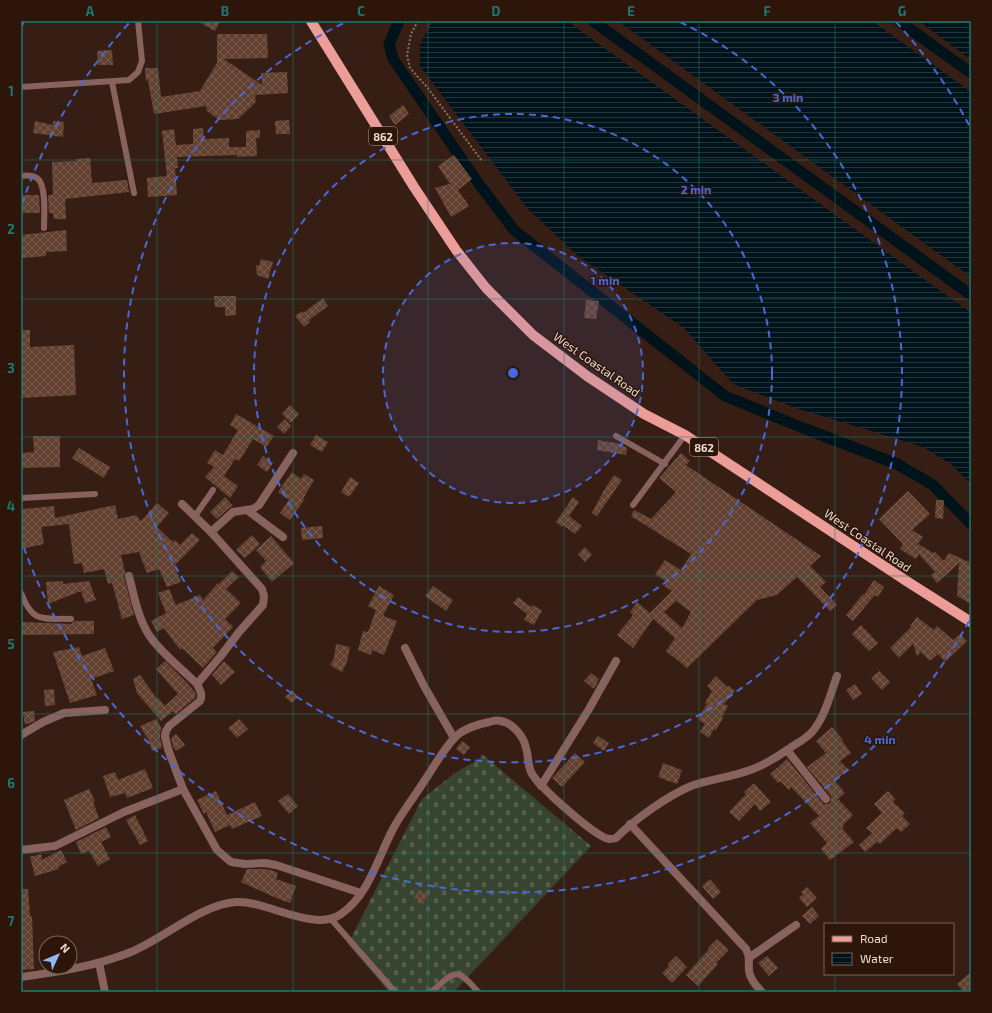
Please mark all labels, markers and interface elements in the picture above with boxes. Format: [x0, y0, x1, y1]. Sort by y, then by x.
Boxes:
text: A [86, 3, 95, 19]
text: B [221, 3, 229, 19]
text: C [357, 3, 365, 19]
text: D [492, 3, 501, 19]
text: E [627, 3, 635, 19]
text: F [763, 3, 771, 19]
text: G [898, 3, 906, 19]
text: 1 [8, 83, 14, 99]
text: 3 min [773, 90, 803, 104]
road number: 862 [369, 127, 397, 145]
text: 2 min [681, 182, 711, 196]
text: 2 [7, 221, 15, 237]
text: 1 min [591, 273, 619, 287]
street label: West Coastal Road [551, 329, 643, 399]
text: 3 [7, 360, 15, 376]
centre of rings [506, 366, 520, 380]
road number: 862 [690, 438, 718, 456]
text: 4 [7, 498, 15, 514]
street label: West Coastal Road [822, 506, 914, 574]
text: 5 [7, 636, 15, 652]
text: 4 min [864, 732, 896, 746]
text: 6 [7, 775, 15, 791]
text: 7 [8, 913, 15, 929]
legend [824, 923, 954, 975]
text: Road [860, 931, 888, 945]
north arrow [38, 935, 78, 975]
text: N [58, 940, 73, 955]
text: Water [860, 951, 894, 965]

